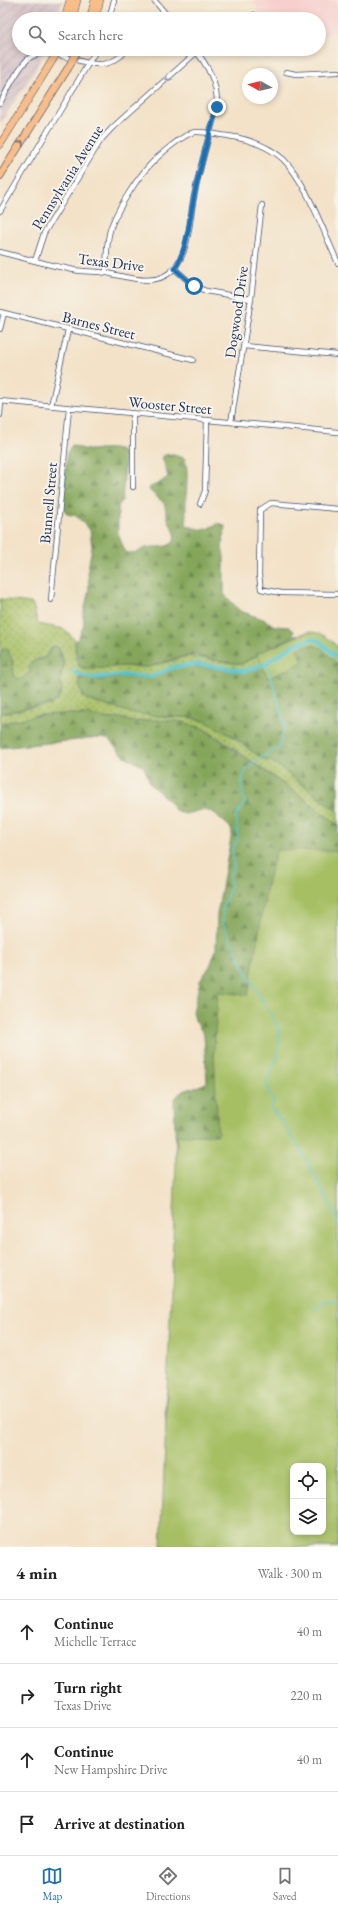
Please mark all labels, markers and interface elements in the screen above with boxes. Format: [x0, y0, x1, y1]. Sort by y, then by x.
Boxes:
search box [12, 12, 326, 56]
icon: search [26, 23, 48, 45]
text: Search here [58, 25, 123, 44]
north arrow [242, 68, 278, 104]
one-way arrow [165, 73, 172, 80]
route end [208, 98, 226, 116]
street label: Pennsylvania Avenue [27, 121, 107, 233]
one-way arrow [16, 140, 24, 147]
street label: Texas Drive [77, 249, 145, 275]
street label: Dogwood Drive [220, 265, 252, 359]
route start [185, 277, 203, 295]
street label: Barnes Street [61, 307, 138, 343]
street label: Wooster Street [128, 392, 213, 418]
street label: Bunnell Street [35, 461, 61, 544]
map controls [290, 1463, 326, 1535]
button: locate [290, 1463, 326, 1499]
button: layers [290, 1499, 326, 1535]
text: 4 min [16, 1562, 57, 1584]
text: Walk · 300 m [258, 1565, 322, 1582]
text: Continue [54, 1614, 114, 1633]
icon: ahead [16, 1621, 38, 1643]
text: 40 m [297, 1623, 322, 1640]
text: Michelle Terrace [54, 1633, 136, 1650]
text: Turn right [54, 1678, 122, 1697]
icon: right [16, 1685, 38, 1707]
text: 220 m [291, 1687, 322, 1704]
text: Texas Drive [54, 1697, 111, 1714]
text: Continue [54, 1742, 114, 1761]
icon: ahead [16, 1749, 38, 1771]
text: 40 m [297, 1751, 322, 1768]
text: New Hampshire Drive [54, 1761, 167, 1778]
icon: arrive [16, 1813, 38, 1835]
text: Arrive at destination [54, 1814, 185, 1833]
tab: Map [41, 1865, 63, 1903]
tab: Directions [146, 1865, 190, 1903]
tab: Saved [273, 1865, 297, 1903]

